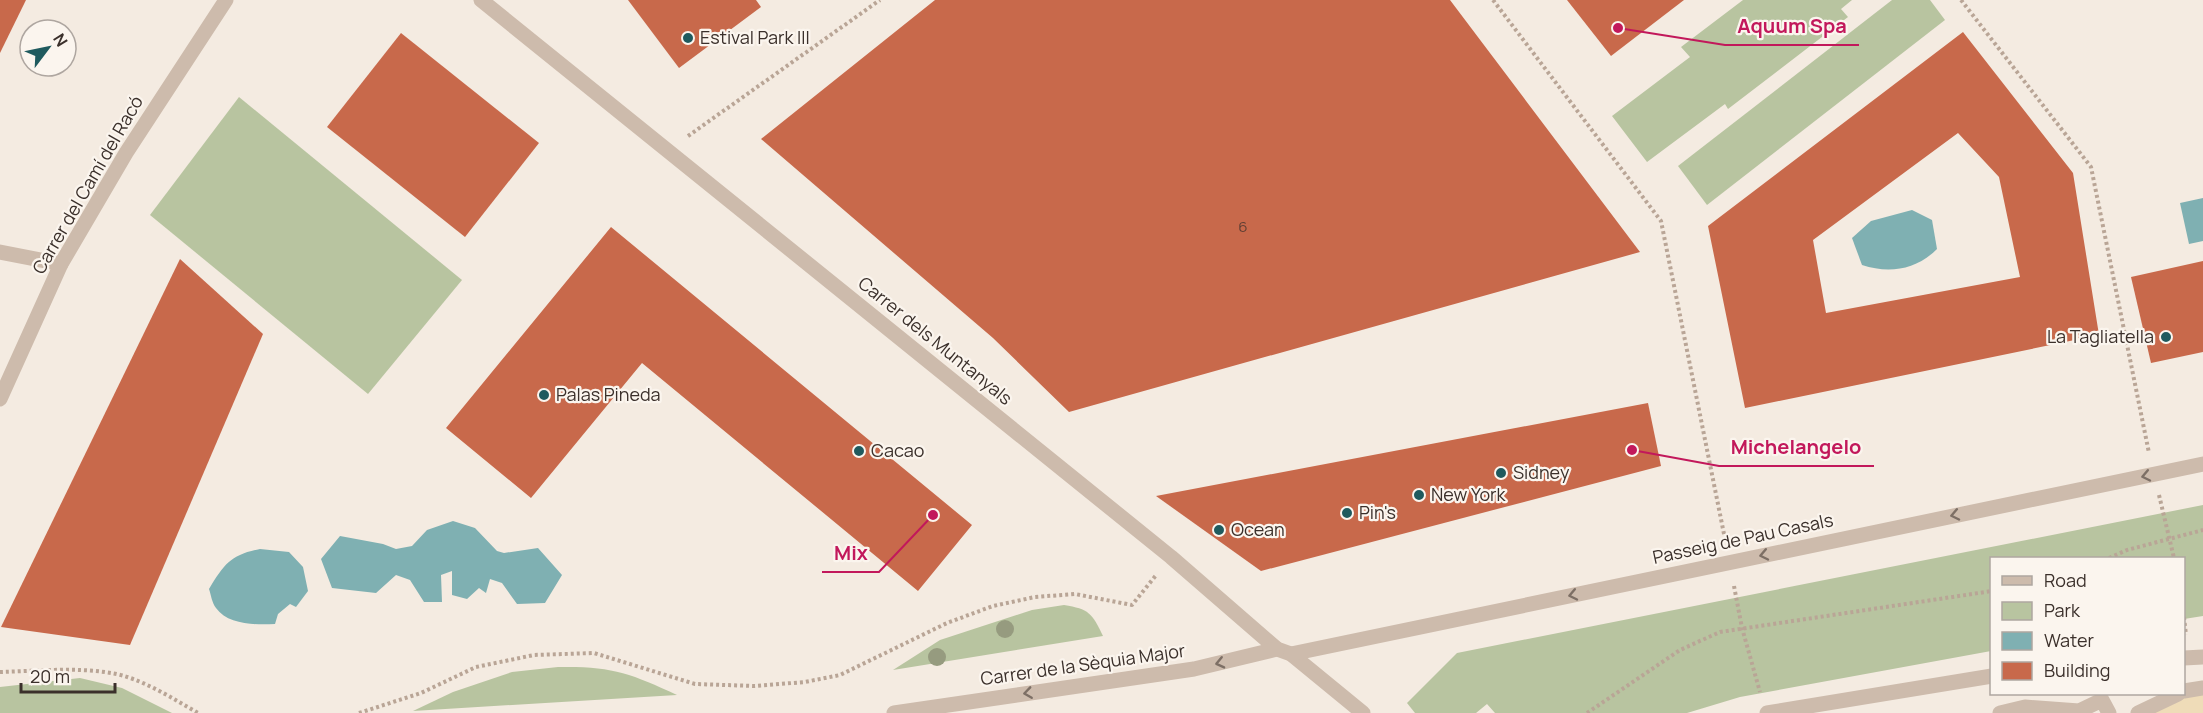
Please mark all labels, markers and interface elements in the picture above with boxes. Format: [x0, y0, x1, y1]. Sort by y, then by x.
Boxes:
callout: Aquum Spa [1725, 7, 1859, 45]
text: Aquum Spa [1737, 12, 1847, 39]
north arrow [18, 18, 78, 78]
place label: Estival Park III [700, 25, 810, 49]
text: N [48, 29, 73, 51]
marker: Estival Park III [681, 31, 695, 45]
street label: Carrer del Camí del Racó [26, 91, 148, 278]
house number: 6 [1238, 216, 1248, 237]
street label: Carrer dels Muntanyals [854, 271, 1018, 410]
place label: La Tagliatella [2047, 324, 2154, 348]
marker: La Tagliatella [2159, 330, 2173, 344]
place label: Palas Pineda [556, 382, 661, 406]
marker: Palas Pineda [537, 388, 551, 402]
callout: Michelangelo [1719, 428, 1874, 466]
text: Michelangelo [1731, 433, 1861, 460]
place label: Cacao [871, 438, 924, 462]
marker: Cacao [852, 444, 866, 458]
place label: Sidney [1513, 460, 1570, 484]
marker: Sidney [1494, 466, 1508, 480]
one-way arrow [2141, 468, 2151, 481]
place label: New York [1431, 482, 1507, 506]
marker: New York [1412, 488, 1426, 502]
place label: Pin's [1359, 500, 1396, 524]
marker: Pin's [1340, 506, 1354, 520]
street label: Passeig de Pau Casals [1650, 507, 1835, 569]
one-way arrow [1950, 508, 1960, 521]
place label: Ocean [1231, 517, 1285, 541]
marker: Ocean [1212, 523, 1226, 537]
callout: Mix [822, 534, 879, 572]
text: Mix [834, 539, 868, 566]
one-way arrow [1759, 548, 1769, 561]
legend [1990, 557, 2185, 695]
text: Road [2044, 568, 2087, 592]
one-way arrow [1568, 588, 1578, 601]
text: Park [2044, 598, 2081, 622]
text: Water [2044, 628, 2094, 652]
street label: Carrer de la Sèquia Major [979, 638, 1187, 690]
one-way arrow [1216, 655, 1226, 668]
scale bar [21, 656, 116, 694]
text: Building [2044, 658, 2110, 682]
text: 20 m [30, 664, 70, 688]
one-way arrow [1023, 687, 1033, 699]

